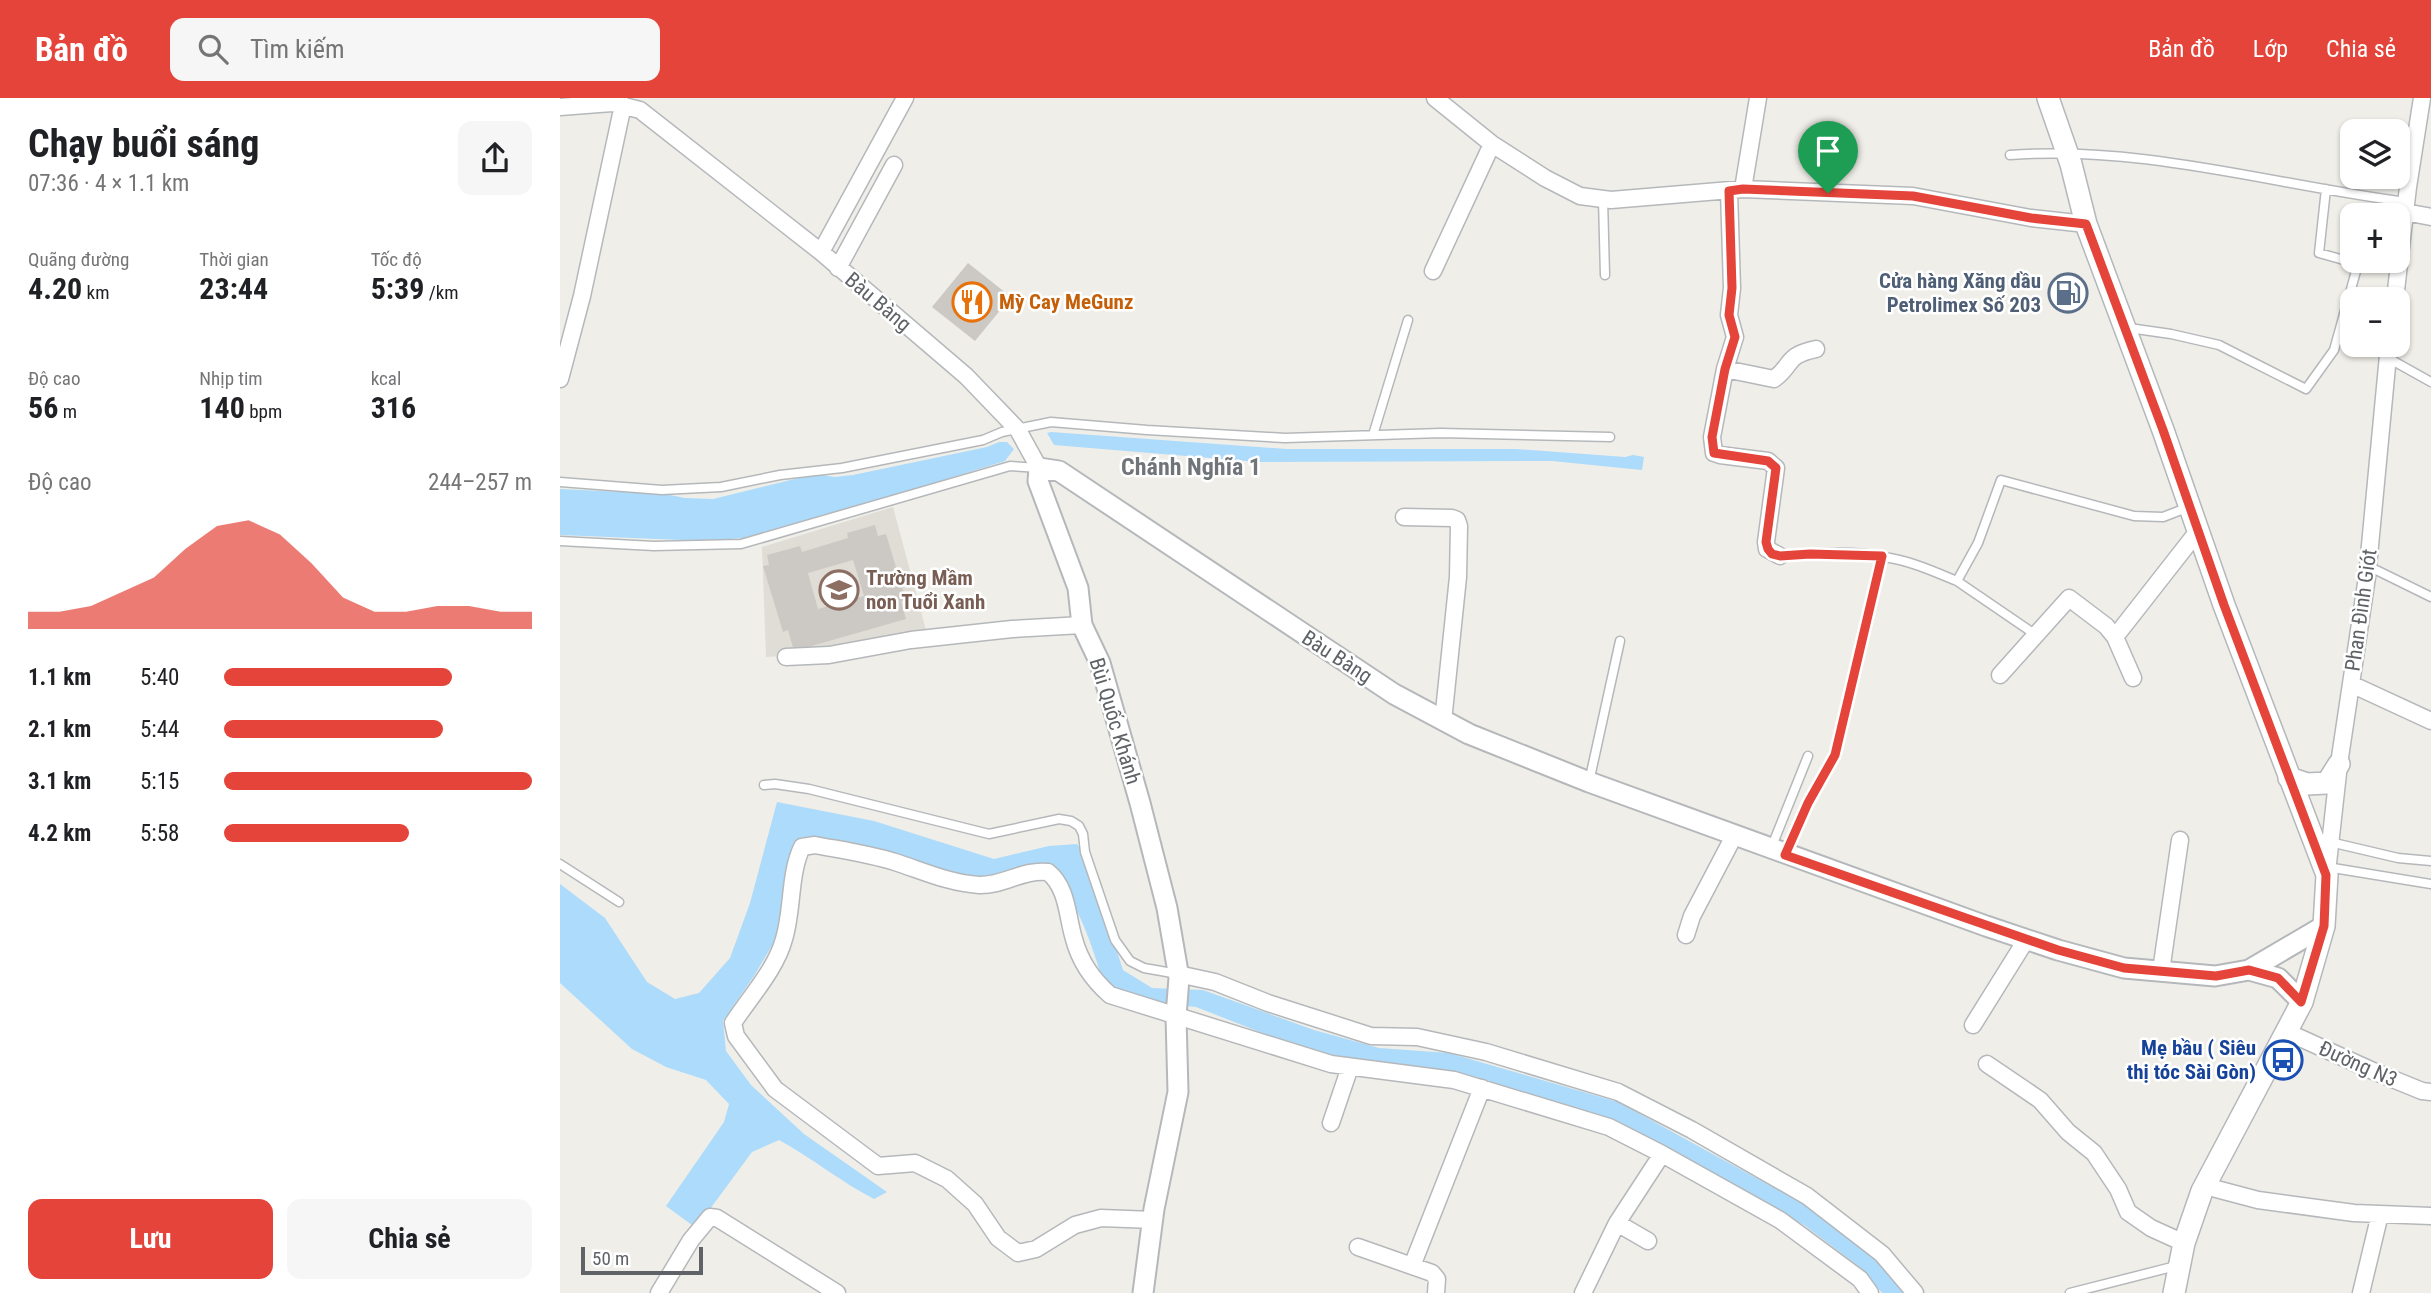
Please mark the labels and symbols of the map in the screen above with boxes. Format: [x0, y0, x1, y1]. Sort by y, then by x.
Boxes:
pin [1798, 121, 1858, 193]
street label: Bàu Bàng [840, 268, 916, 336]
place label: Cửa hàng Xăng dầu Petrolimex Số 203 [1879, 269, 2041, 317]
fuel station icon: Cửa hàng Xăng dầu Petrolimex Số 203 [2047, 272, 2089, 314]
restaurant icon: Mỳ Cay MeGunz [951, 281, 993, 323]
place label: Mỳ Cay MeGunz [999, 290, 1133, 314]
district label: Chánh Nghĩa 1 [1121, 453, 1261, 481]
street label: Phan Đình Giót [2341, 547, 2381, 673]
place label: Trường Mầm non Tuổi Xanh [866, 566, 985, 614]
school or university icon: Trường Mầm non Tuổi Xanh [818, 569, 860, 611]
street label: Bàu Bàng [1298, 626, 1376, 688]
street label: Bùi Quốc Khánh [1084, 655, 1146, 787]
place label: Mẹ bầu ( Siêu thị tóc Sài Gòn) [2127, 1036, 2256, 1084]
street label: Đường N3 [2315, 1036, 2401, 1092]
bus stop icon: Mẹ bầu ( Siêu thị tóc Sài Gòn) [2262, 1039, 2304, 1081]
scale bar [581, 1244, 704, 1276]

